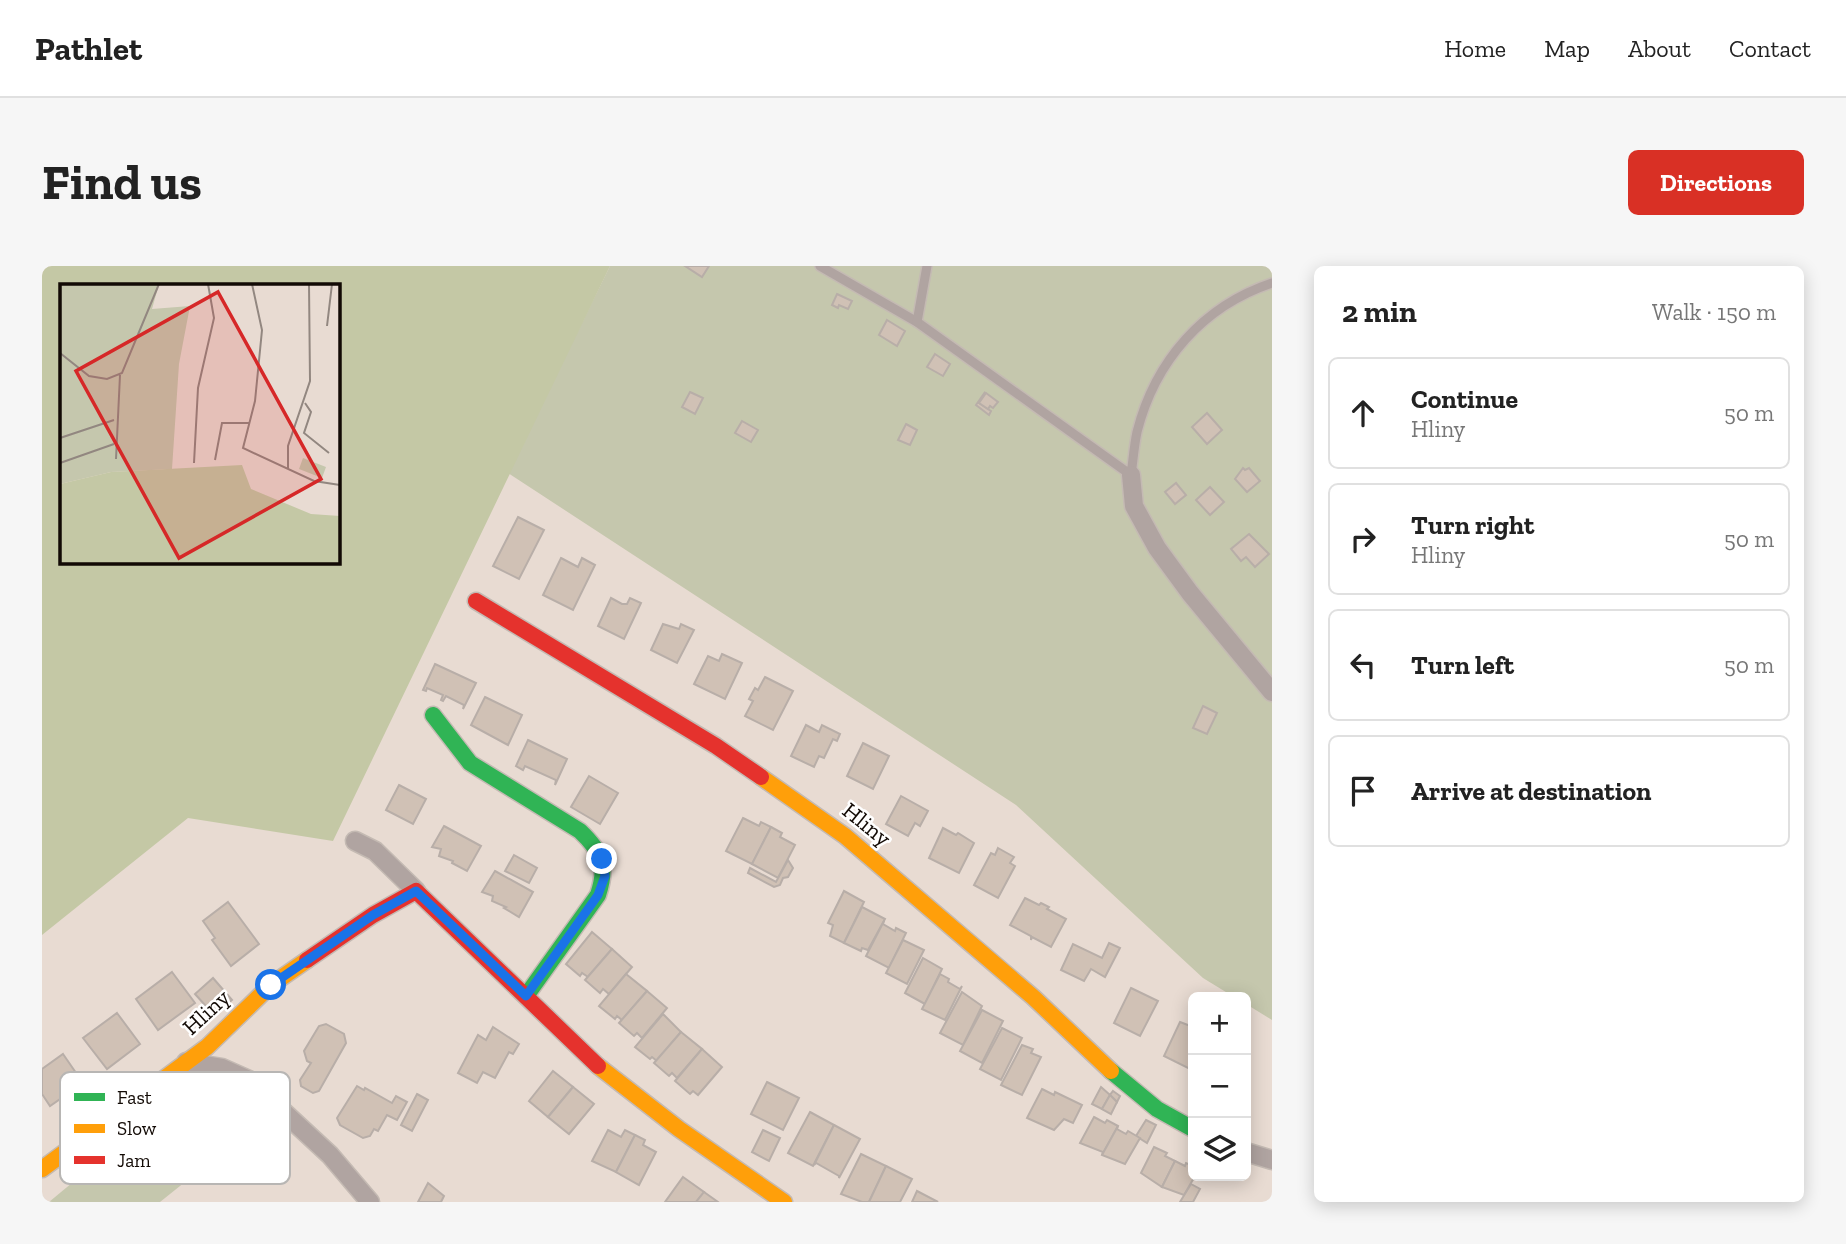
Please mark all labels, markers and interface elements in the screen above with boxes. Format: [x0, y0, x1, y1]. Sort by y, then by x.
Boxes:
text: Pathlet [35, 29, 142, 68]
text: Home [1444, 34, 1506, 63]
text: Map [1544, 34, 1590, 63]
text: About [1628, 34, 1691, 63]
text: Contact [1729, 34, 1811, 63]
button: Directions [1628, 150, 1804, 215]
text: Find us [42, 153, 202, 212]
inset map [60, 284, 340, 564]
text: 2 min [1342, 294, 1417, 330]
text: Walk · 150 m [1652, 298, 1776, 326]
text: Continue [1411, 383, 1518, 415]
icon: ahead [1344, 394, 1382, 432]
text: 50 m [1724, 399, 1774, 427]
text: Hliny [1411, 415, 1465, 443]
text: Turn right [1411, 509, 1534, 541]
icon: right [1344, 520, 1382, 558]
text: 50 m [1724, 525, 1774, 553]
text: Hliny [1411, 541, 1465, 569]
icon: left [1344, 646, 1382, 684]
text: Turn left [1411, 649, 1514, 681]
text: 50 m [1724, 651, 1774, 679]
icon: arrive [1344, 772, 1382, 810]
text: Arrive at destination [1411, 775, 1651, 807]
street label: Hliny [837, 796, 897, 852]
route end [586, 843, 617, 874]
route start [255, 969, 286, 1000]
street label: Hliny [177, 983, 236, 1041]
map controls [1188, 992, 1251, 1181]
button: + [1188, 992, 1251, 1055]
button: − [1188, 1055, 1251, 1118]
legend [60, 1072, 290, 1184]
text: Fast [117, 1086, 152, 1109]
text: Slow [117, 1117, 157, 1140]
button: layers [1188, 1118, 1251, 1181]
text: Jam [117, 1149, 151, 1172]

